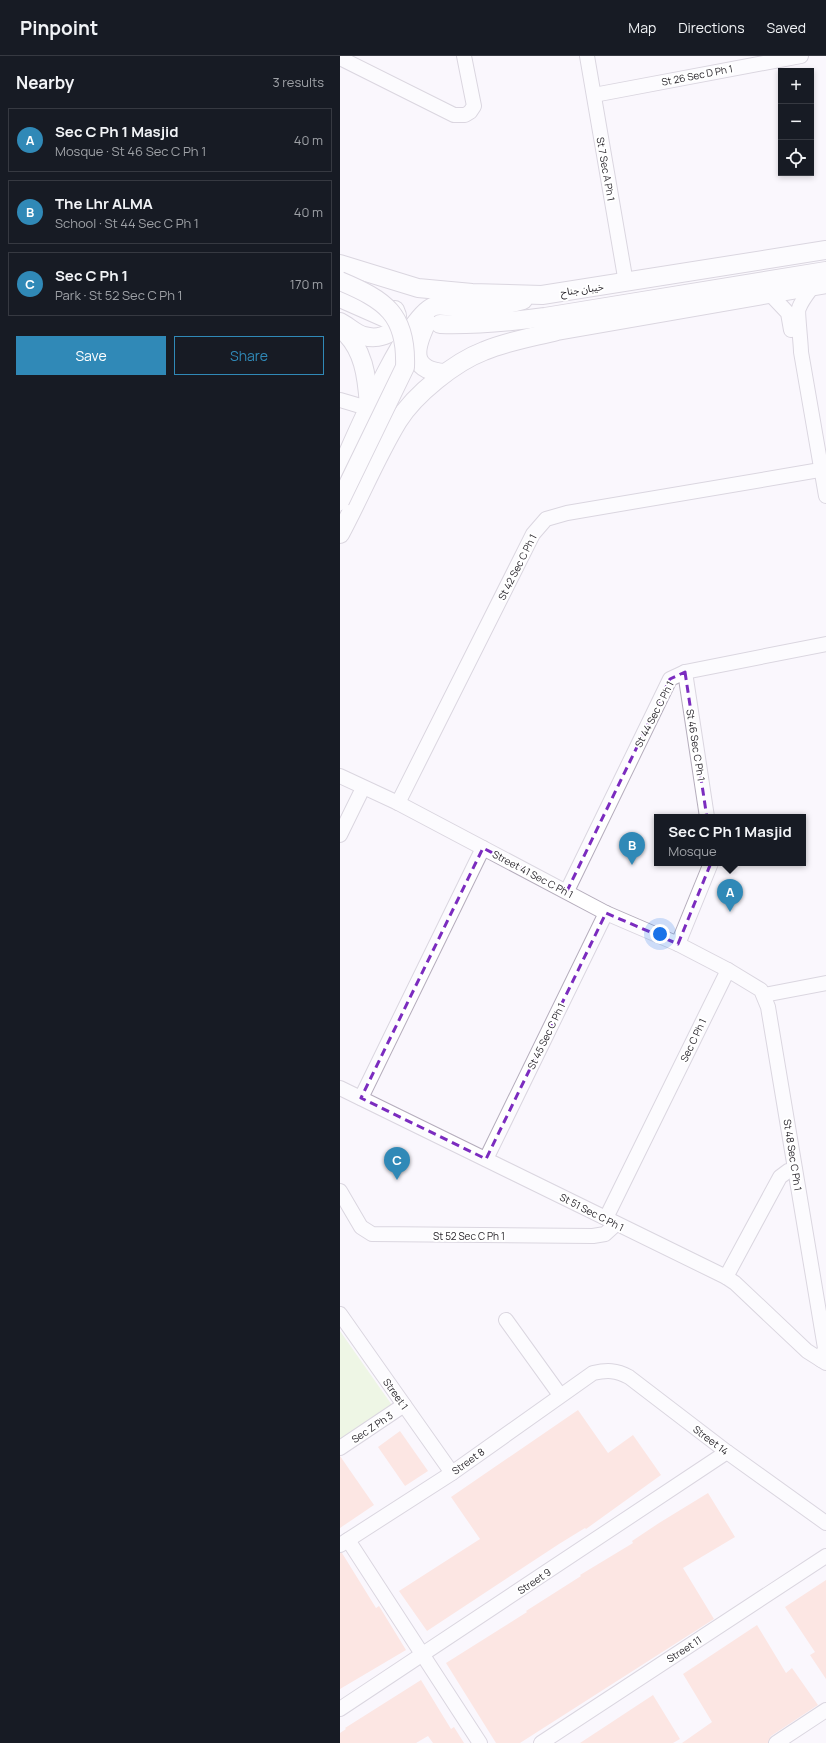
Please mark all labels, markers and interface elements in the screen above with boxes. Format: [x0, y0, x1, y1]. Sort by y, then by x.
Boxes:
text: Pinpoint [20, 15, 98, 41]
text: Map [628, 18, 656, 37]
text: Directions [678, 18, 745, 37]
text: Saved [767, 18, 806, 37]
street label: St 26 Sec D Ph 1 [660, 61, 734, 89]
map controls [778, 68, 814, 176]
button: + [778, 68, 814, 104]
text: Nearby [16, 71, 74, 94]
text: 3 results [272, 73, 324, 91]
button: − [778, 104, 814, 140]
text: Sec C Ph 1 Masjid [55, 121, 179, 142]
text: A [26, 131, 34, 149]
text: 40 m [294, 131, 323, 149]
street label: St 7 Sec A Ph 1 [593, 136, 619, 202]
button: locate [778, 140, 814, 176]
text: Mosque · St 46 Sec C Ph 1 [55, 142, 206, 160]
text: The Lhr ALMA [55, 193, 153, 214]
text: B [26, 203, 34, 221]
text: 40 m [294, 203, 323, 221]
text: School · St 44 Sec C Ph 1 [55, 214, 199, 232]
text: Sec C Ph 1 [55, 265, 128, 286]
text: C [25, 275, 35, 293]
text: 170 m [290, 275, 323, 293]
street label: خیبان جناح [560, 279, 605, 300]
text: Park · St 52 Sec C Ph 1 [55, 286, 183, 304]
button: Save [16, 336, 166, 375]
button: Share [174, 336, 324, 375]
street label: St 42 Sec C Ph 1 [494, 532, 540, 602]
street label: St 44 Sec C Ph 1 [631, 678, 677, 750]
street label: St 46 Sec C Ph 1 [683, 708, 709, 782]
popup [654, 814, 806, 866]
text: Sec C Ph 1 Masjid [668, 821, 792, 842]
pin: B [619, 832, 645, 865]
text: Mosque [668, 842, 717, 860]
street label: Street 41 Sec C Ph 1 [490, 847, 576, 901]
pin: A [717, 879, 743, 912]
your location [650, 924, 670, 944]
street label: St 45 Sec C Ph 1 [524, 1000, 568, 1072]
street label: Sec C Ph 1 [676, 1016, 710, 1064]
street label: St 48 Sec C Ph 1 [780, 1118, 806, 1192]
pin: C [384, 1147, 410, 1180]
street label: St 51 Sec C Ph 1 [557, 1190, 627, 1234]
street label: St 52 Sec C Ph 1 [433, 1229, 505, 1243]
street label: Street 1 [380, 1376, 412, 1412]
street label: Sec Z Ph 3 [349, 1408, 395, 1446]
street label: Street 14 [690, 1422, 732, 1458]
street label: Street 8 [449, 1444, 487, 1478]
street label: Street 9 [515, 1565, 553, 1597]
street label: Street 11 [664, 1632, 704, 1666]

